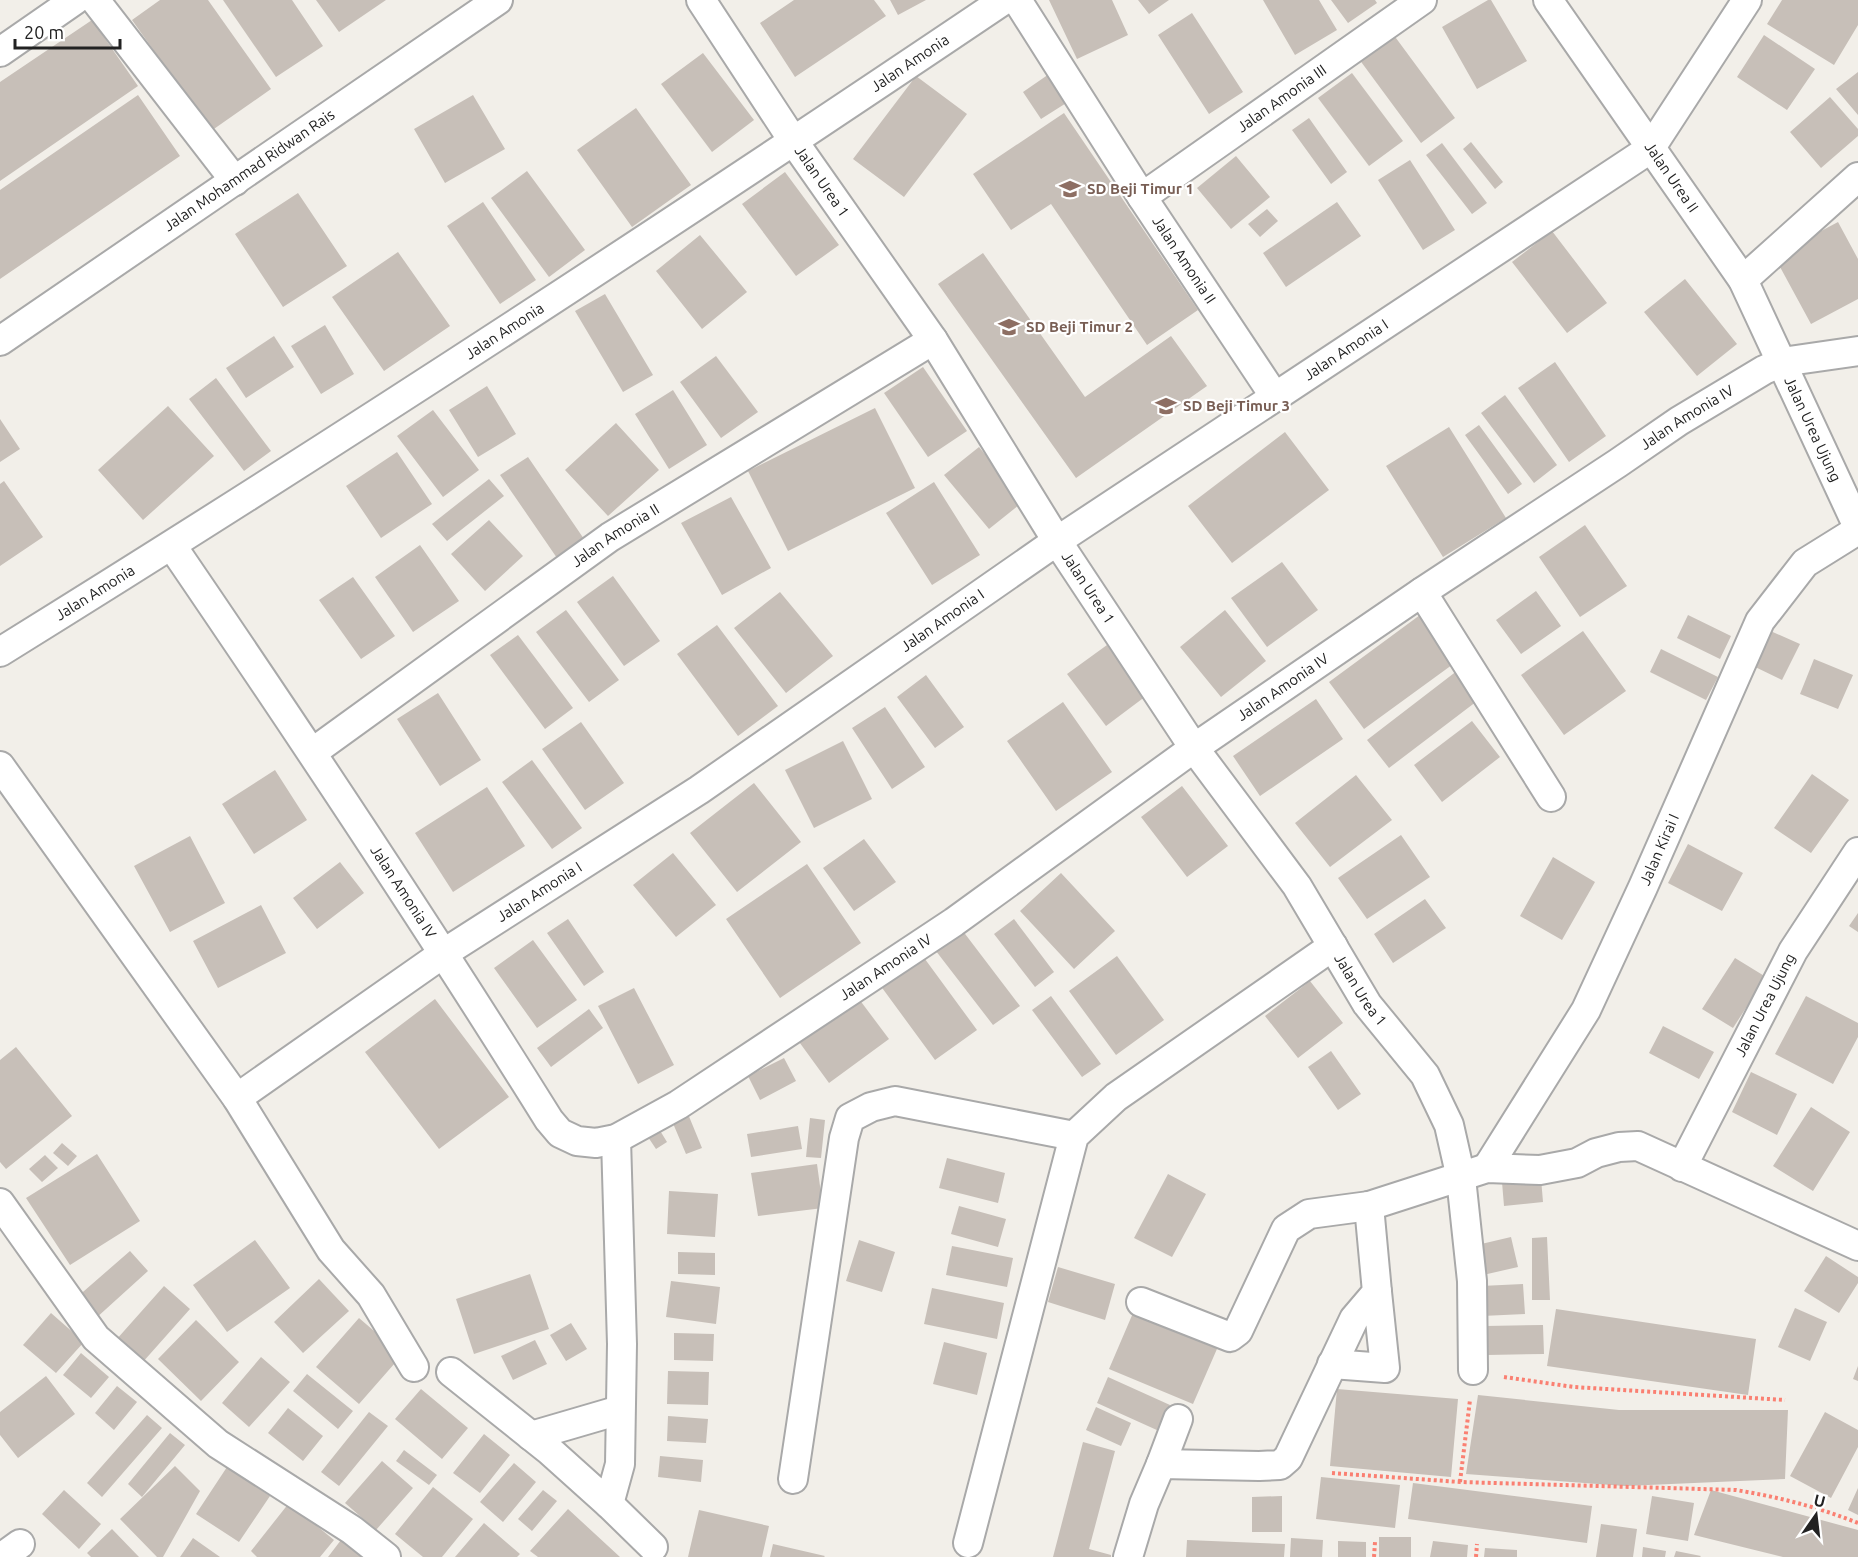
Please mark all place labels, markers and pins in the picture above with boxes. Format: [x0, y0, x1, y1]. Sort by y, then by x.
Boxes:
school or university icon: SD Beji Timur 1 [1058, 177, 1082, 201]
place label: SD Beji Timur 1 [1087, 180, 1194, 197]
school or university icon: SD Beji Timur 2 [997, 315, 1021, 339]
place label: SD Beji Timur 2 [1026, 318, 1133, 335]
school or university icon: SD Beji Timur 3 [1154, 394, 1178, 418]
place label: SD Beji Timur 3 [1183, 397, 1290, 414]

